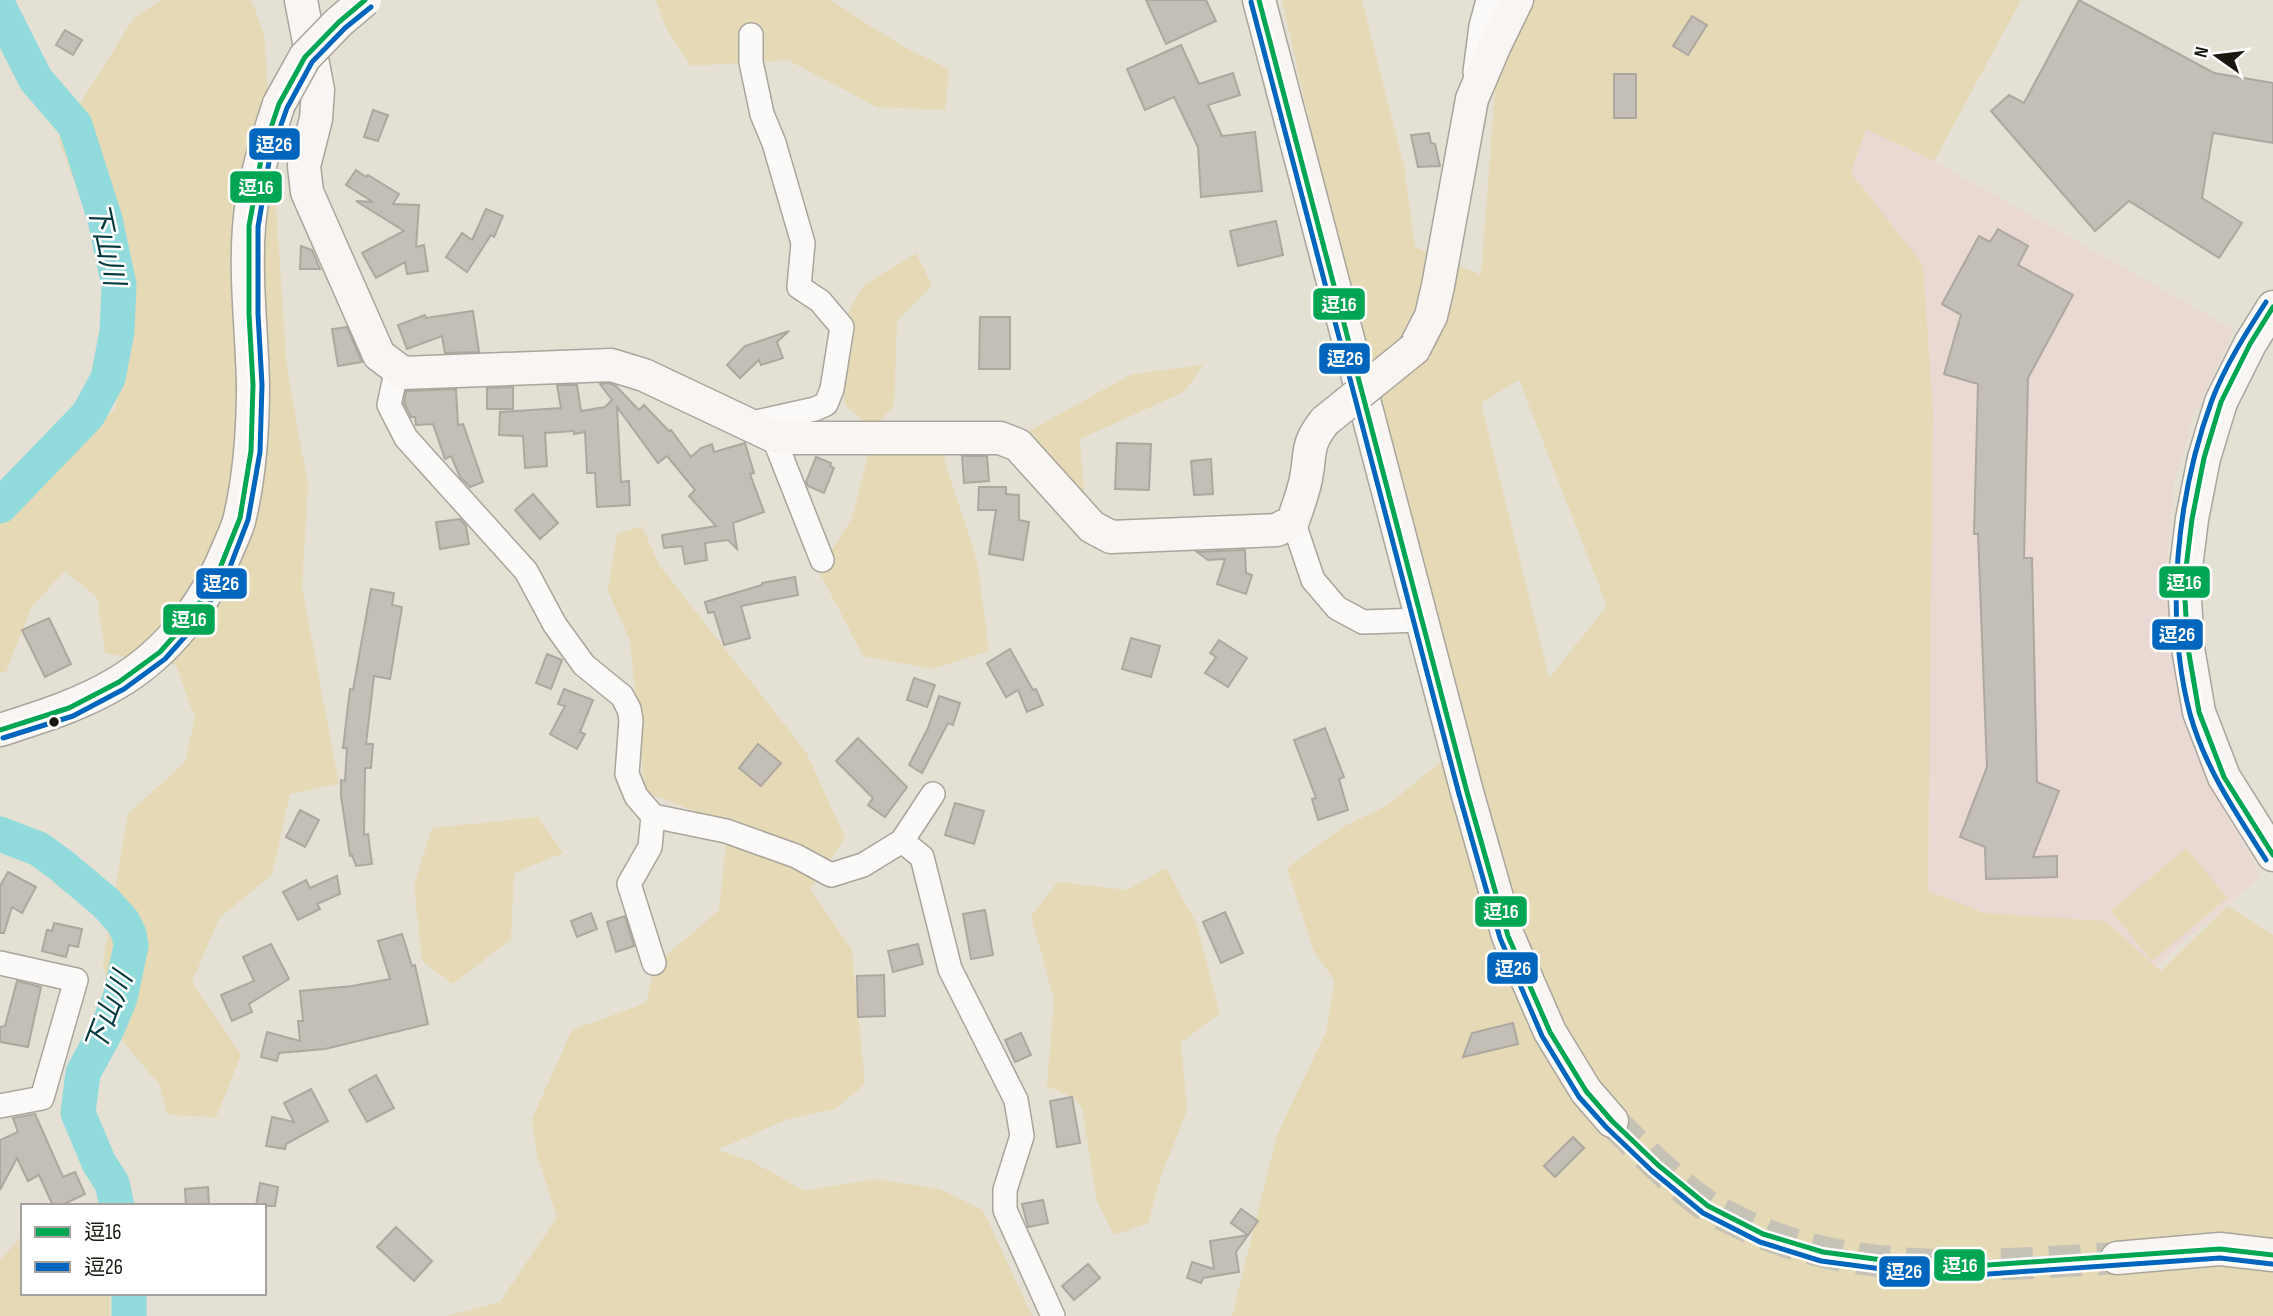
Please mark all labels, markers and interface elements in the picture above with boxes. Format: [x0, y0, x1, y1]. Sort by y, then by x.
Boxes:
north arrow [2182, 21, 2252, 91]
text: N [2190, 45, 2214, 60]
line badge: 逗26 [248, 127, 301, 161]
text: 逗26 [256, 134, 292, 157]
line badge: 逗16 [229, 170, 283, 204]
text: 逗16 [238, 177, 274, 200]
water label: 下山川 [81, 200, 131, 292]
line badge: 逗16 [1312, 287, 1366, 321]
text: 逗16 [1321, 294, 1357, 317]
line badge: 逗26 [1318, 342, 1371, 375]
text: 逗26 [1327, 348, 1363, 371]
line badge: 逗16 [2158, 565, 2211, 599]
line badge: 逗26 [195, 567, 248, 600]
text: 逗16 [2166, 572, 2202, 595]
text: 逗26 [203, 573, 239, 596]
line badge: 逗16 [162, 603, 216, 636]
text: 逗16 [171, 609, 207, 632]
line badge: 逗26 [2151, 618, 2204, 651]
text: 逗26 [2159, 624, 2195, 647]
unlabelled marker [47, 715, 61, 729]
line badge: 逗16 [1474, 895, 1528, 928]
text: 逗16 [1483, 901, 1519, 924]
line badge: 逗26 [1486, 951, 1539, 985]
text: 逗26 [1495, 958, 1531, 981]
water label: 下山川 [79, 965, 141, 1058]
legend [21, 1204, 266, 1295]
text: 逗16 [84, 1220, 122, 1245]
line badge: 逗16 [1933, 1248, 1986, 1282]
text: 逗26 [84, 1255, 123, 1280]
line badge: 逗26 [1878, 1255, 1931, 1288]
text: 逗16 [1942, 1255, 1978, 1278]
text: 逗26 [1886, 1261, 1922, 1284]

